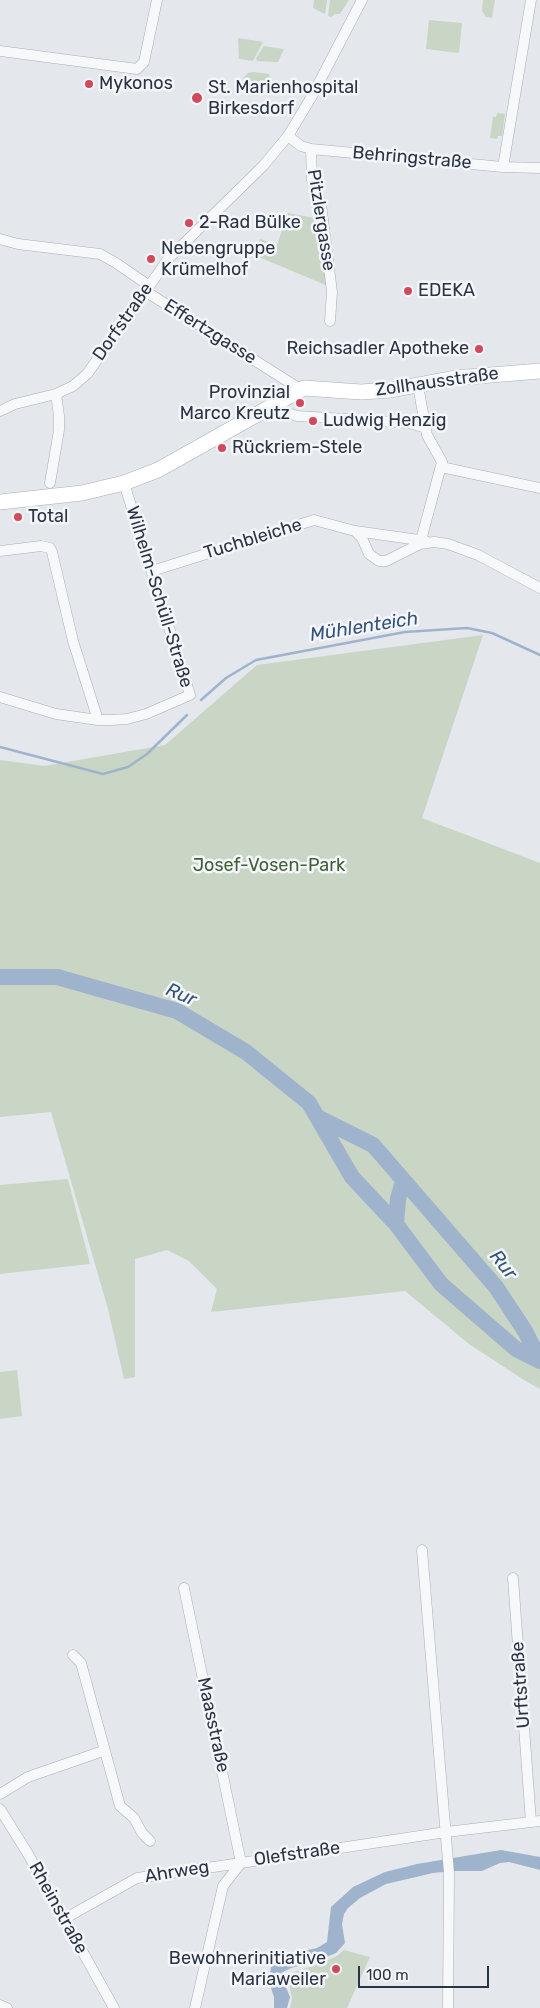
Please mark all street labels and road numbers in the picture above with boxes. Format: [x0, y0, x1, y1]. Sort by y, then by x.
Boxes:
street label: Behringstraße [352, 142, 472, 174]
street label: Pitzlergasse [302, 168, 340, 272]
street label: Dorfstraße [88, 279, 158, 365]
street label: Effertzgasse [160, 295, 260, 369]
street label: Zollhausstraße [374, 363, 500, 401]
street label: Wilhelm-Schüll-Straße [121, 504, 197, 690]
street label: Tuchbleiche [201, 514, 305, 564]
street label: Urftstraße [507, 1641, 535, 1729]
street label: Maasstraße [192, 1675, 234, 1775]
street label: Olefstraße [252, 1837, 342, 1871]
street label: Ahrweg [143, 1856, 211, 1888]
street label: Rheinstraße [24, 1858, 92, 1958]

